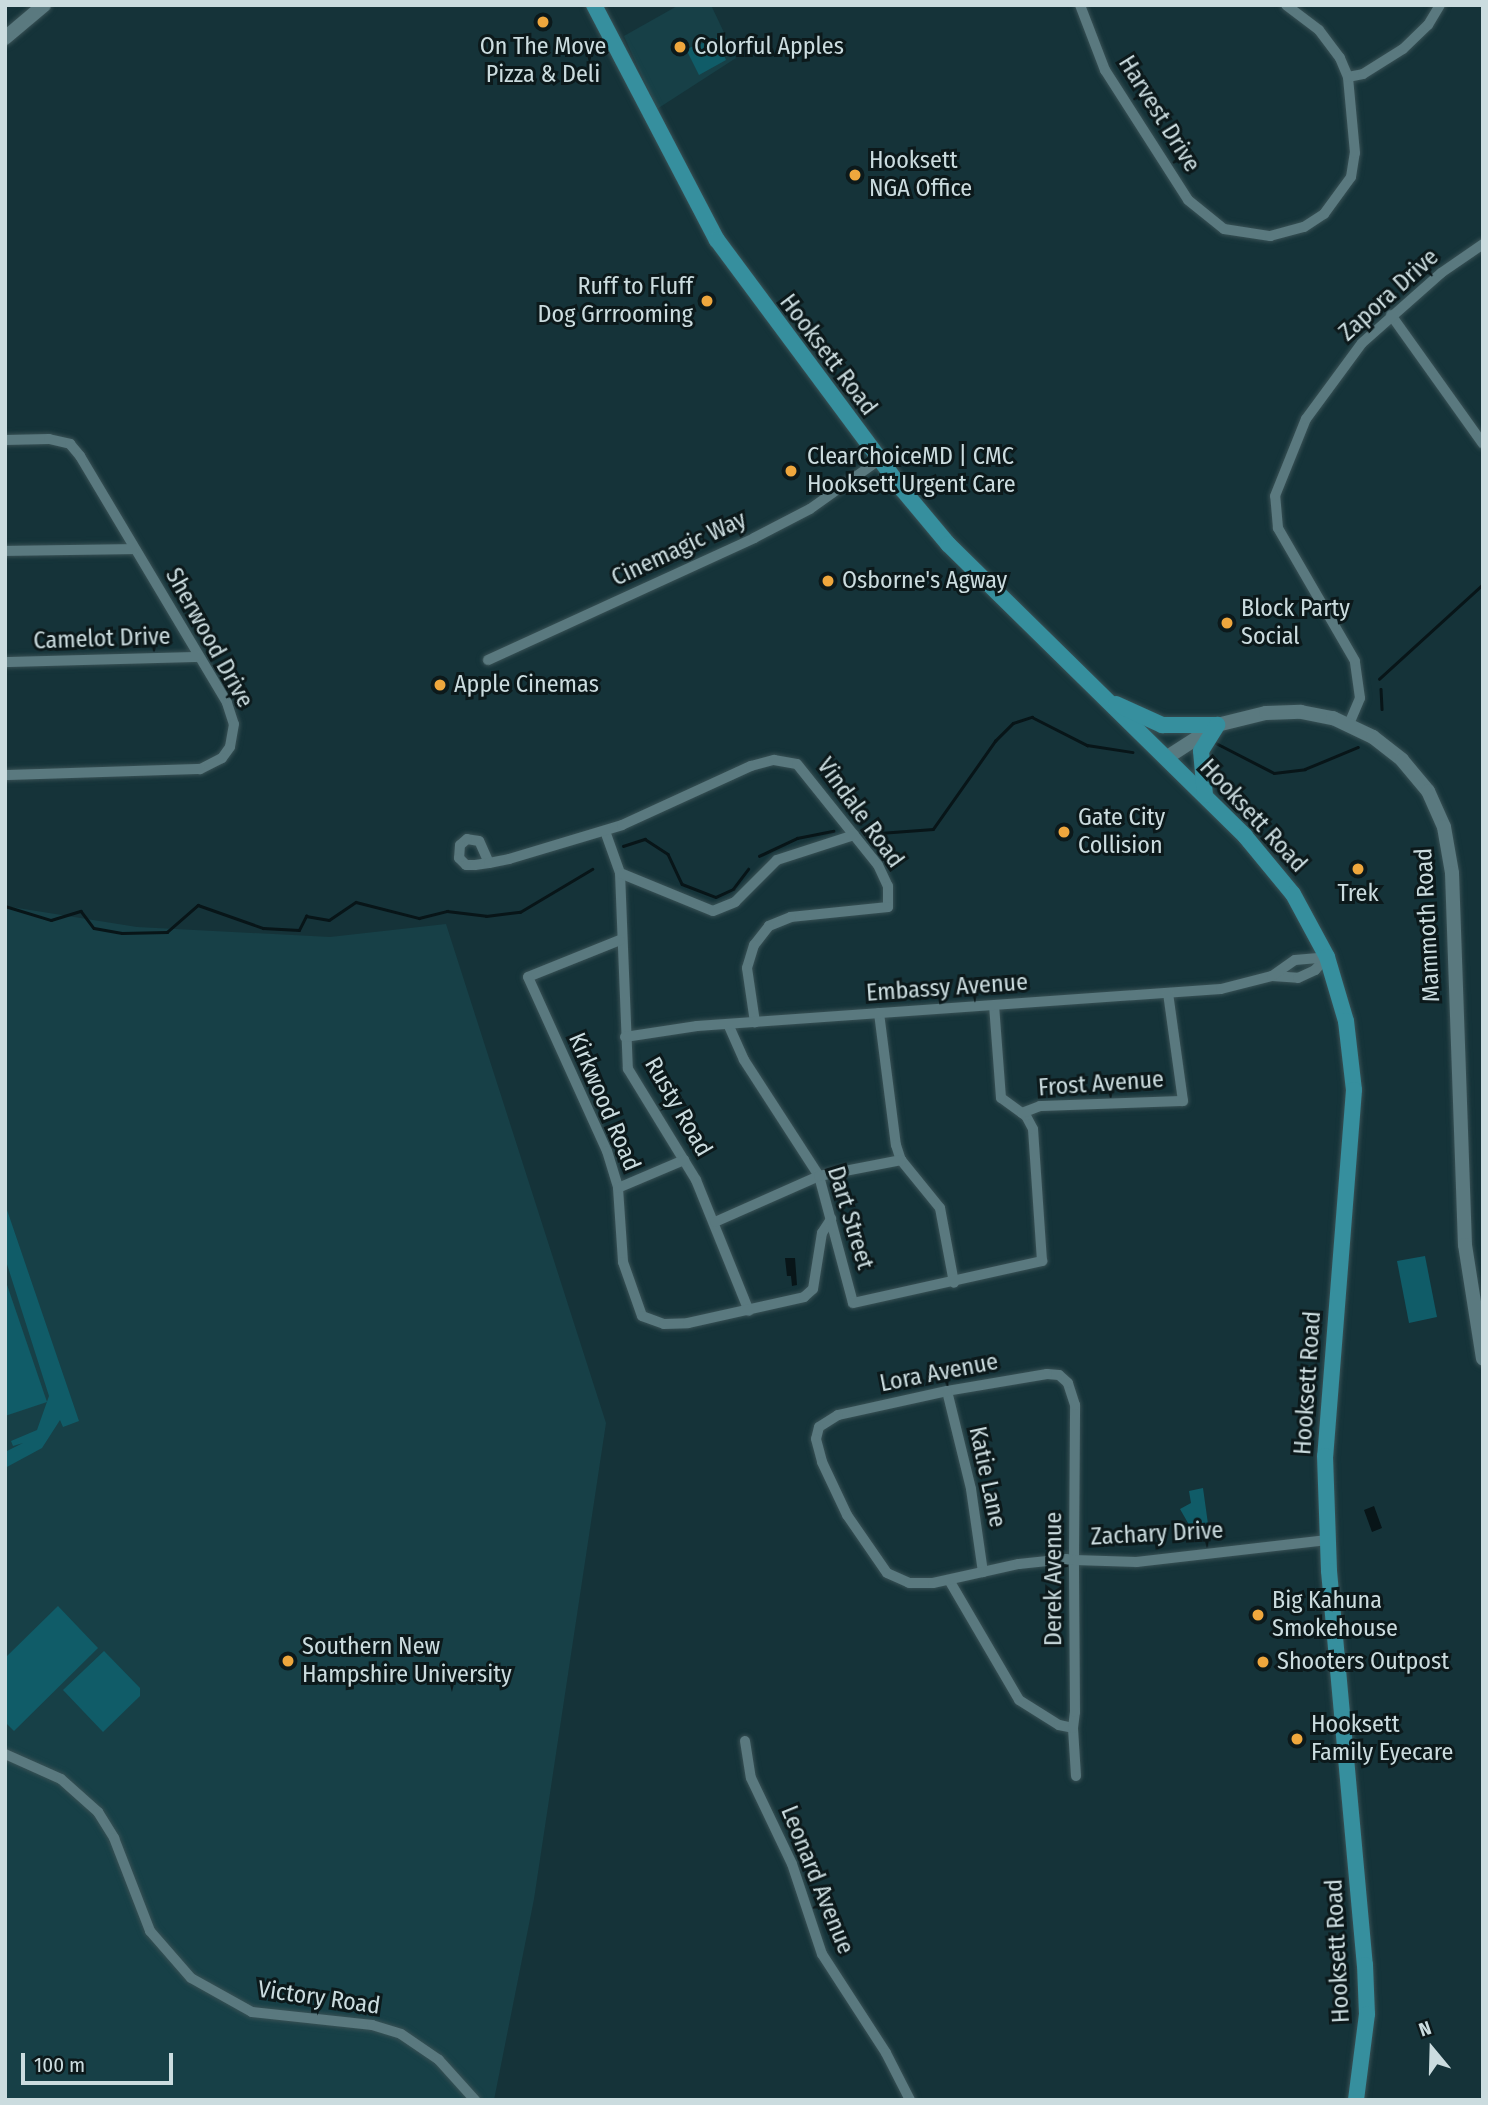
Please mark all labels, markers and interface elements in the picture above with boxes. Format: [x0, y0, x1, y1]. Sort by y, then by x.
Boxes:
marker: On The Move Pizza & Deli [535, 14, 551, 30]
place label: On The Move Pizza & Deli [480, 33, 606, 89]
place label: Colorful Apples [694, 33, 844, 61]
marker: Colorful Apples [672, 39, 688, 55]
street label: Harvest Drive [1112, 51, 1206, 177]
place label: Hooksett NGA Office [869, 147, 972, 203]
marker: Hooksett NGA Office [847, 167, 863, 183]
street label: Zapora Drive [1333, 243, 1445, 347]
place label: Ruff to Fluff Dog Grrrooming [538, 273, 693, 329]
street label: Hooksett Road [773, 289, 883, 421]
marker: Ruff to Fluff Dog Grrrooming [699, 293, 715, 309]
place label: ClearChoiceMD | CMC Hooksett Urgent Care [807, 443, 1016, 499]
marker: ClearChoiceMD | CMC Hooksett Urgent Care [781, 461, 801, 481]
street label: Cinemagic Way [607, 505, 751, 593]
street label: Sherwood Drive [159, 563, 259, 713]
place label: Osborne's Agway [842, 567, 1007, 595]
marker: Osborne's Agway [820, 573, 836, 589]
place label: Block Party Social [1241, 595, 1350, 651]
marker: Block Party Social [1219, 615, 1235, 631]
street label: Camelot Drive [33, 622, 171, 656]
place label: Apple Cinemas [454, 671, 599, 699]
marker: Apple Cinemas [432, 677, 448, 693]
street label: Vindale Road [811, 752, 909, 874]
street label: Hooksett Road [1193, 754, 1313, 878]
place label: Gate City Collision [1078, 804, 1165, 860]
marker: Gate City Collision [1056, 824, 1072, 840]
street label: Mammoth Road [1410, 847, 1446, 1003]
marker: Trek [1350, 861, 1366, 877]
place label: Trek [1337, 880, 1379, 908]
street label: Embassy Avenue [865, 968, 1029, 1008]
street label: Kirkwood Road [562, 1028, 646, 1176]
street label: Rusty Road [638, 1052, 718, 1162]
street label: Frost Avenue [1037, 1065, 1165, 1103]
street label: Dart Street [821, 1163, 879, 1273]
street label: Hooksett Road [1289, 1310, 1327, 1456]
street label: Lora Avenue [877, 1347, 1001, 1399]
street label: Katie Lane [962, 1424, 1012, 1530]
street label: Derek Avenue [1040, 1512, 1068, 1646]
street label: Zachary Drive [1090, 1516, 1224, 1552]
place label: Big Kahuna Smokehouse [1272, 1587, 1398, 1643]
marker: Big Kahuna Smokehouse [1250, 1607, 1266, 1623]
place label: Southern New Hampshire University [302, 1633, 512, 1689]
place label: Shooters Outpost [1277, 1648, 1449, 1676]
marker: Southern New Hampshire University [280, 1653, 296, 1669]
marker: Shooters Outpost [1255, 1654, 1271, 1670]
place label: Hooksett Family Eyecare [1311, 1711, 1453, 1767]
marker: Hooksett Family Eyecare [1289, 1731, 1305, 1747]
street label: Leonard Avenue [774, 1802, 860, 1958]
street label: Hooksett Road [1320, 1878, 1356, 2024]
street label: Victory Road [256, 1975, 382, 2021]
north arrow [1397, 2014, 1467, 2084]
text: N [1416, 2016, 1434, 2041]
scale bar [24, 2038, 177, 2082]
text: 100 m [34, 2052, 85, 2078]

